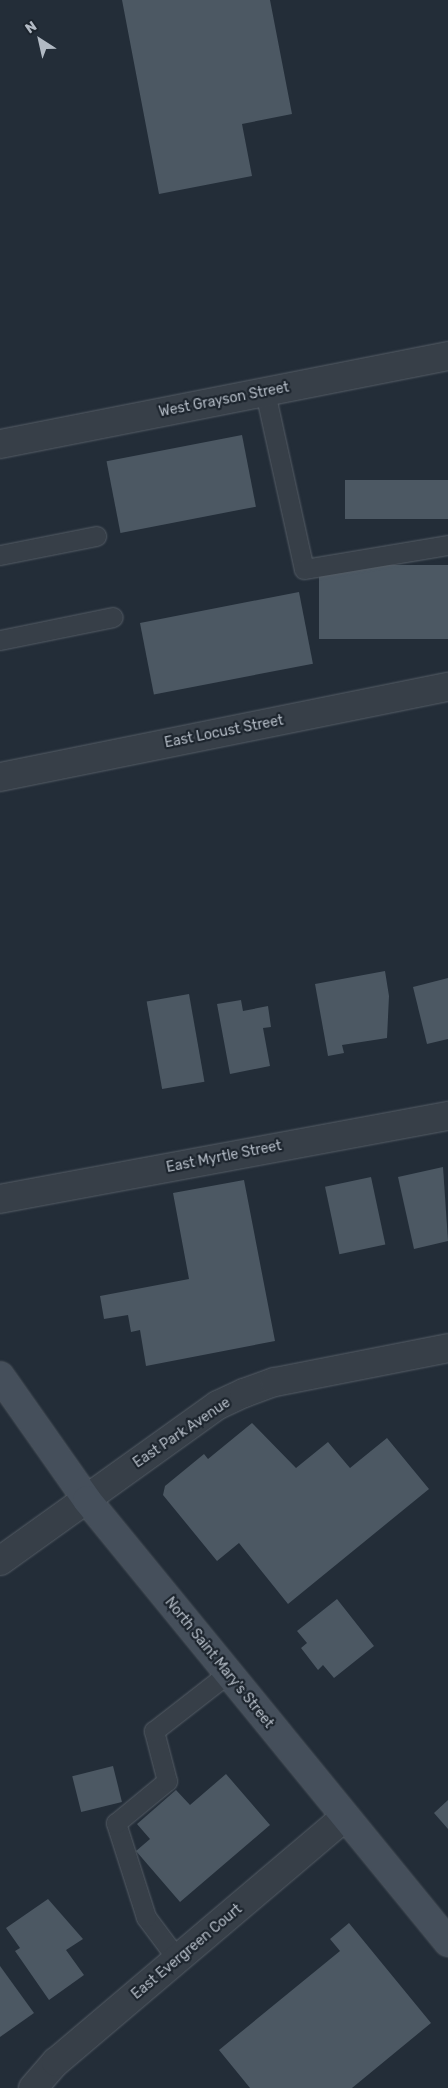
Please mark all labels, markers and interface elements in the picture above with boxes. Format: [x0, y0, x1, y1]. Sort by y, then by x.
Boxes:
north arrow [15, 15, 65, 65]
text: N [22, 17, 40, 37]
street label: West Grayson Street [158, 379, 290, 421]
street label: East Locust Street [163, 712, 285, 752]
street label: East Myrtle Street [165, 1138, 283, 1176]
street label: East Park Avenue [130, 1394, 234, 1472]
street label: North Saint Mary's Street [161, 1594, 277, 1732]
street label: East Evergreen Court [128, 1901, 246, 2003]

